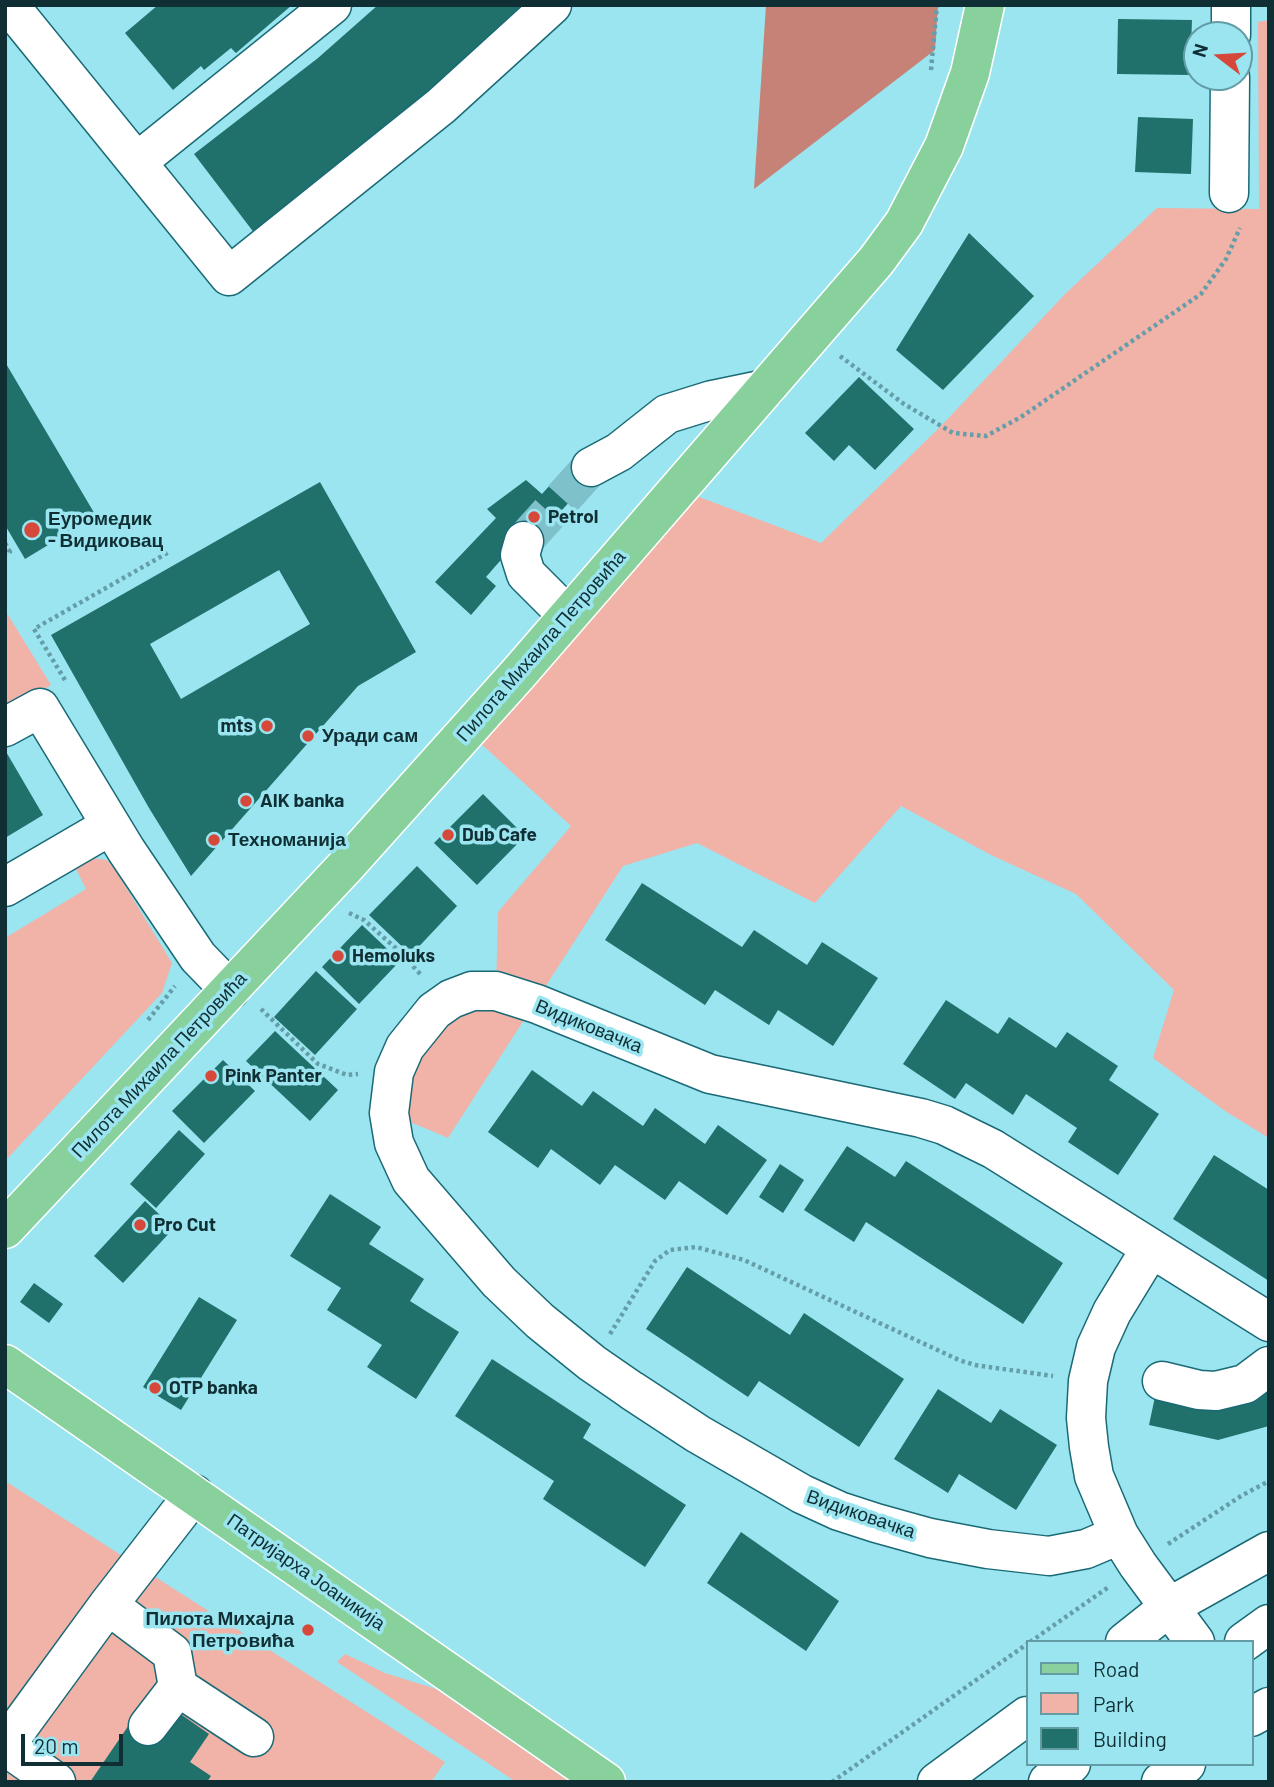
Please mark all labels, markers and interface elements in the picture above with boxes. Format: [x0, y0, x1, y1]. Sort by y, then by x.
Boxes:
north arrow [1183, 21, 1253, 91]
text: N [1187, 41, 1212, 60]
place label: Petrol [548, 506, 598, 528]
place label: Еуромедик - Видиковац [48, 508, 163, 552]
marker: Petrol [526, 509, 542, 525]
marker: Еуромедик - Видиковац [22, 520, 42, 540]
street label: Пилота Михаила Петровића [452, 546, 630, 746]
place label: mts [220, 715, 253, 737]
marker: mts [259, 718, 275, 734]
place label: Уради сам [322, 725, 418, 747]
marker: Уради сам [300, 728, 316, 744]
place label: AIK banka [260, 790, 344, 812]
marker: AIK banka [238, 793, 254, 809]
place label: Dub Cafe [462, 824, 537, 846]
marker: Dub Cafe [440, 827, 456, 843]
place label: Техноманија [228, 829, 346, 851]
marker: Техноманија [206, 832, 222, 848]
place label: Hemoluks [352, 945, 435, 967]
marker: Hemoluks [330, 948, 346, 964]
street label: Пилота Михаила Петровића [67, 967, 251, 1163]
street label: Видиковачка [532, 994, 646, 1058]
place label: Pink Panter [225, 1065, 322, 1087]
marker: Pink Panter [203, 1068, 219, 1084]
place label: Pro Cut [154, 1214, 216, 1236]
marker: Pro Cut [132, 1217, 148, 1233]
place label: OTP banka [169, 1377, 258, 1399]
marker: OTP banka [147, 1380, 163, 1396]
street label: Видиковачка [804, 1485, 918, 1543]
street label: Патријарха Јоаникија [222, 1509, 390, 1635]
place label: Пилота Михајла Петровића [145, 1608, 294, 1652]
marker: Пилота Михајла Петровића [300, 1622, 316, 1638]
legend [1026, 1640, 1253, 1766]
text: Road [1093, 1656, 1139, 1681]
text: Park [1093, 1691, 1134, 1716]
scale bar [24, 1720, 126, 1764]
text: Building [1093, 1726, 1167, 1751]
text: 20 m [34, 1733, 79, 1758]

